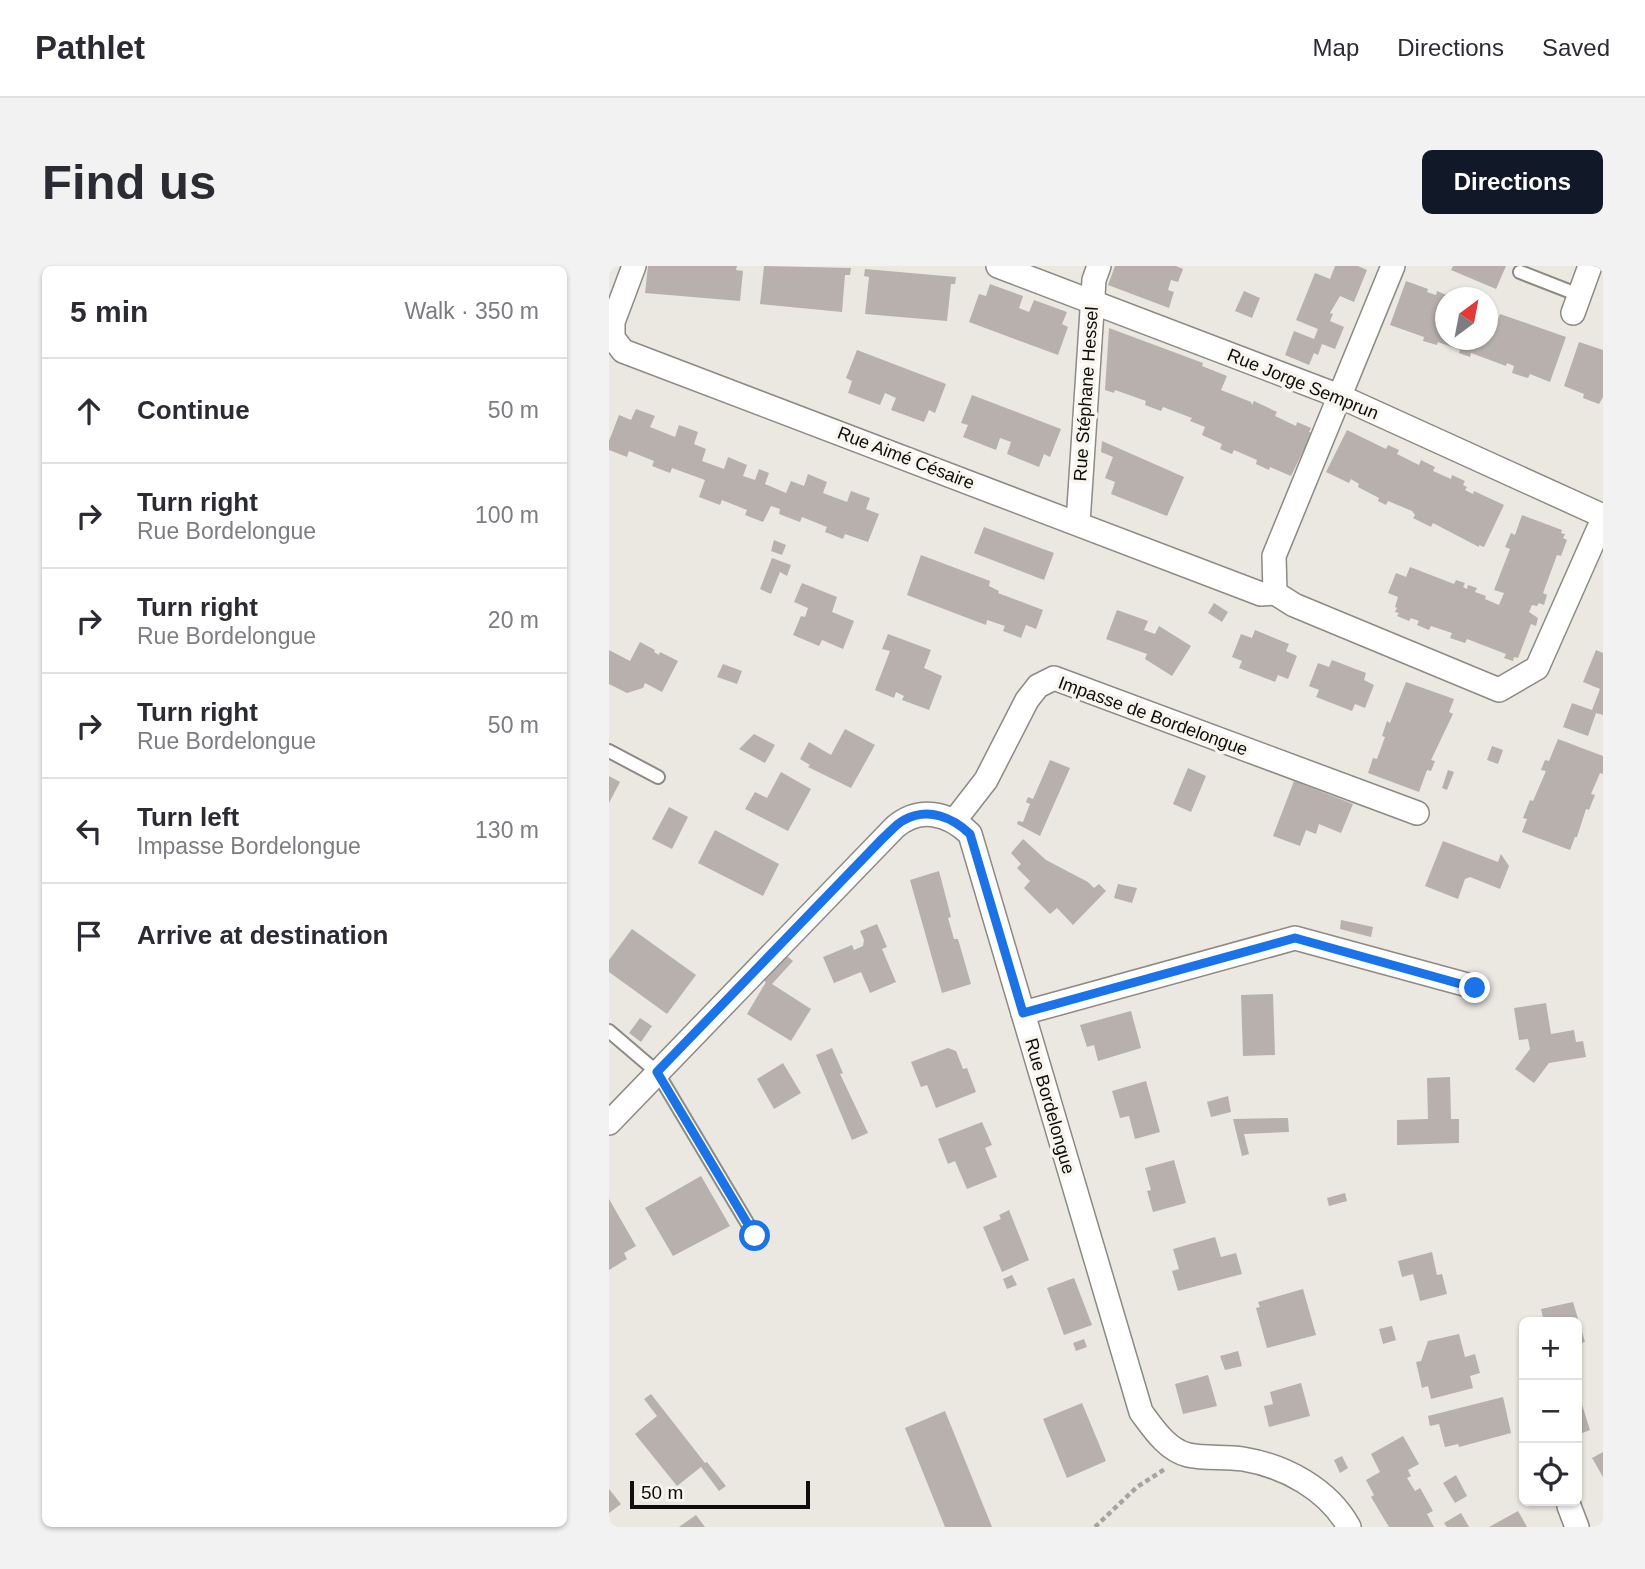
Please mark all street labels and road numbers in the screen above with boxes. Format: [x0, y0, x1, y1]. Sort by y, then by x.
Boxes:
street label: Rue Stéphane Hessel [1070, 306, 1102, 482]
street label: Rue Jorge Semprun [1225, 345, 1381, 423]
street label: Rue Aimé Césaire [835, 423, 977, 493]
street label: Impasse de Bordelongue [1056, 672, 1250, 760]
street label: Rue Bordelongue [1021, 1036, 1079, 1176]

